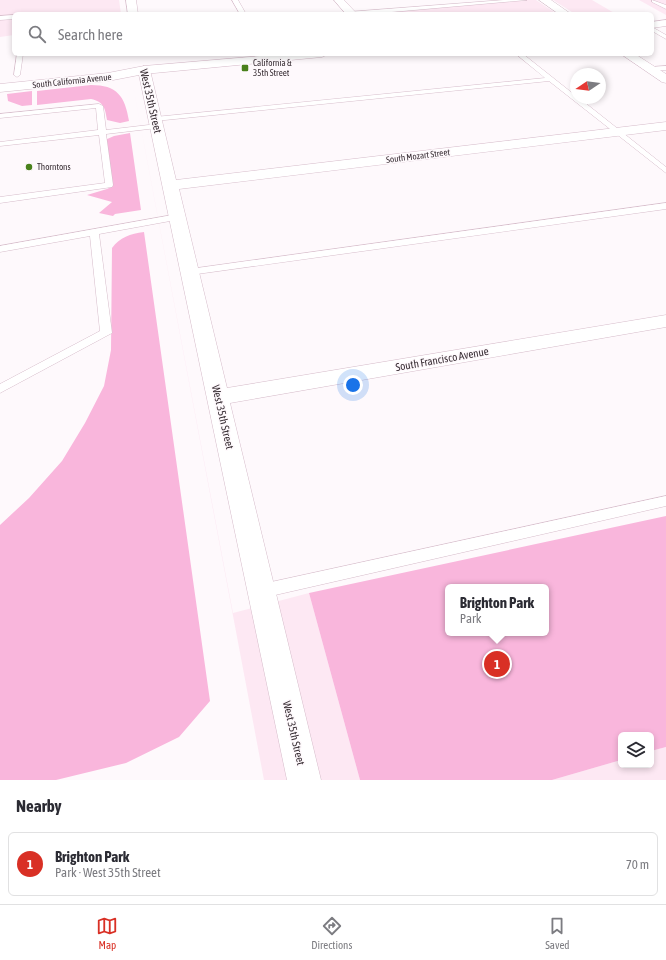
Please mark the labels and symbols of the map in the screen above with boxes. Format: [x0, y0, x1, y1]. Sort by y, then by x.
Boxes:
place label: California & 35th Street [253, 58, 292, 78]
marker: California & 35th Street [240, 63, 250, 73]
street label: West 35th Street [138, 68, 164, 134]
north arrow [570, 68, 606, 104]
street label: South California Avenue [32, 72, 112, 90]
street label: South Mozart Street [385, 147, 451, 165]
marker: Thorntons [24, 162, 34, 172]
place label: Thorntons [37, 162, 71, 172]
street label: South Francisco Avenue [394, 345, 490, 373]
your location [343, 375, 363, 395]
street label: West 35th Street [210, 384, 236, 450]
pin: 1 [484, 649, 510, 679]
street label: West 35th Street [281, 700, 307, 766]

